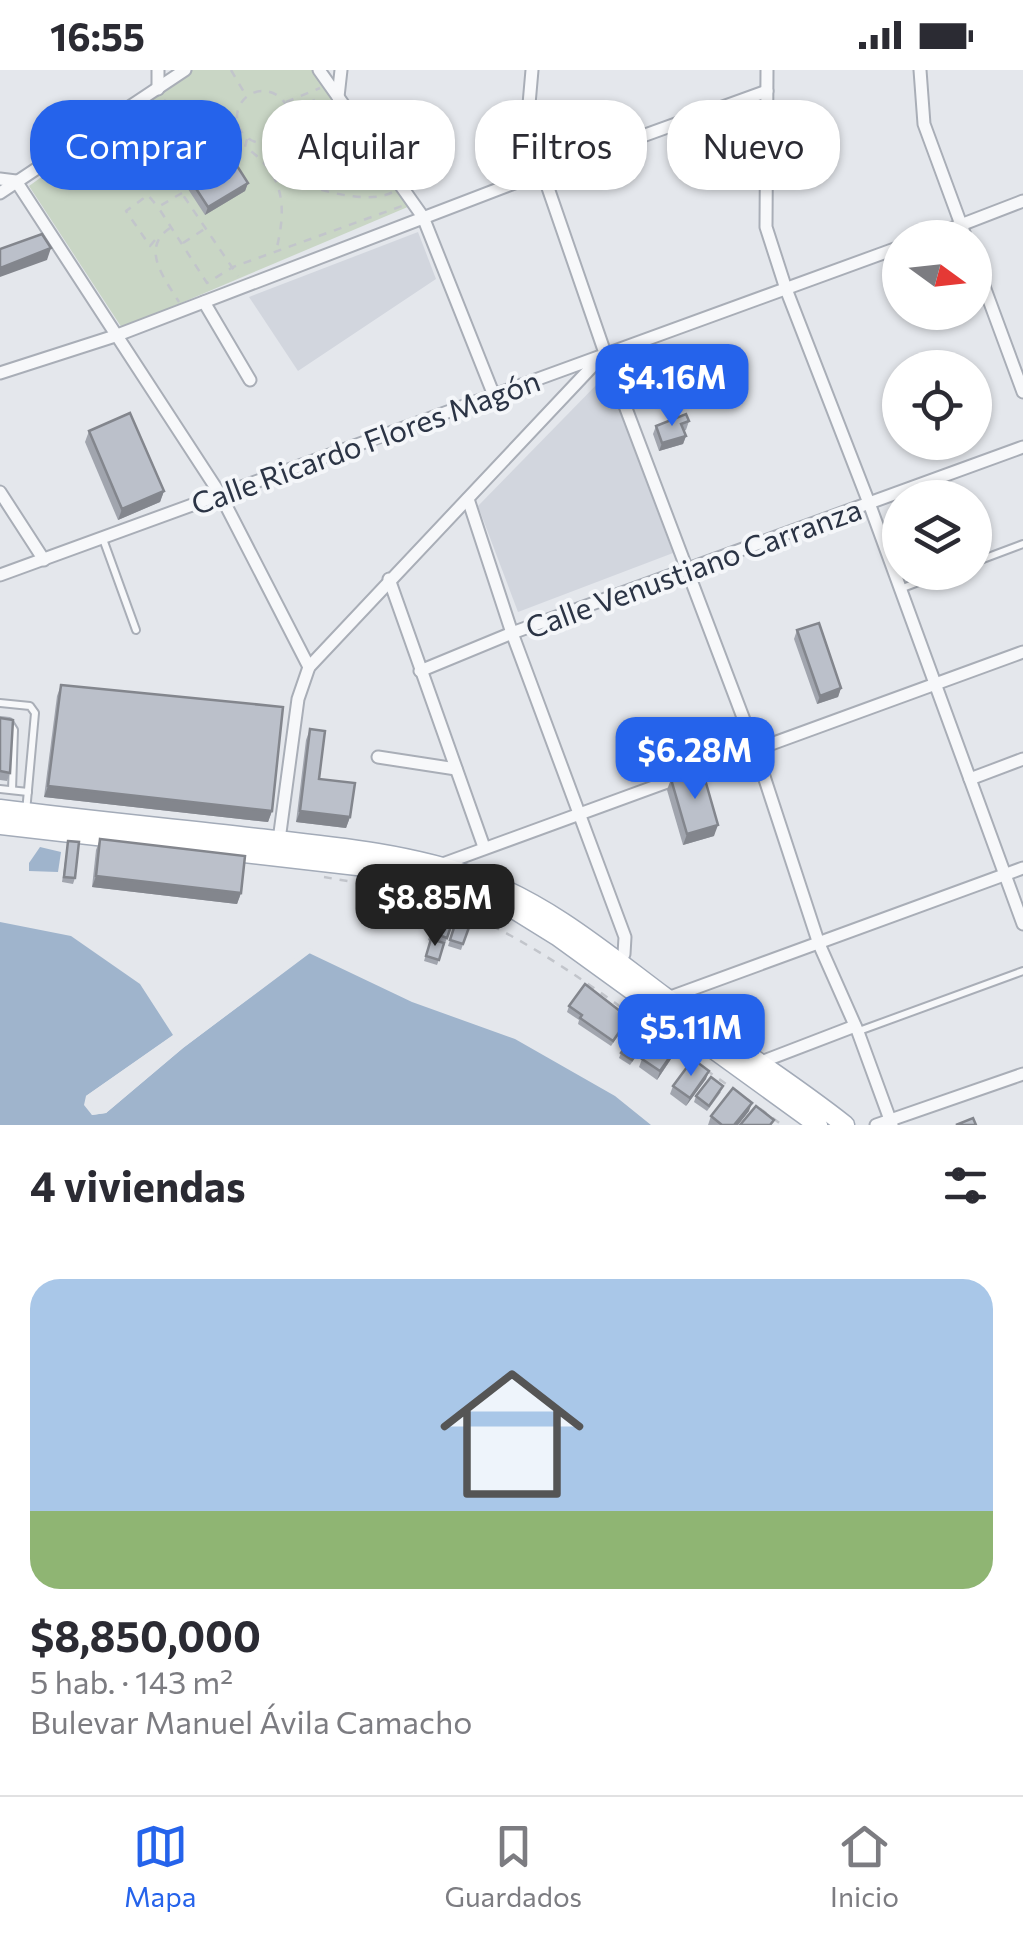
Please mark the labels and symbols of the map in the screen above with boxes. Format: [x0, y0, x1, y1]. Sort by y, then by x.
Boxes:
north arrow [882, 220, 992, 330]
pin: $4.16M [591, 344, 753, 429]
street label: Calle Ricardo Flores Magón [186, 361, 544, 521]
street label: Calle Venustiano Carranza [520, 489, 866, 645]
pin: $6.28M [614, 717, 776, 802]
pin: $8.85M [354, 864, 516, 949]
pin: $5.11M [610, 994, 772, 1079]

